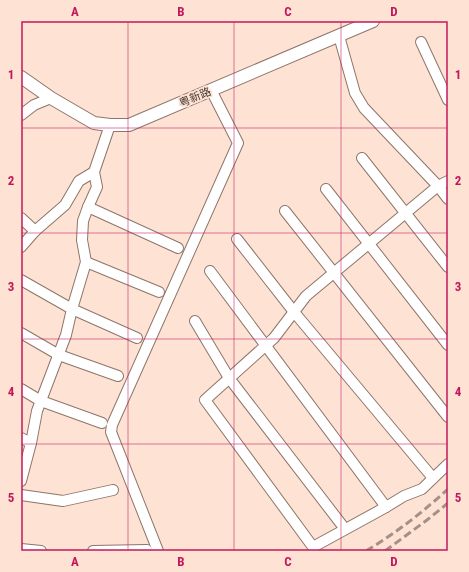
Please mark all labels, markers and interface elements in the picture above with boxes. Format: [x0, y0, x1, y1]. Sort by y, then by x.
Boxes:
text: A [71, 4, 79, 19]
text: B [177, 4, 185, 19]
text: C [284, 4, 292, 19]
text: D [390, 4, 398, 19]
text: 1 [8, 67, 14, 82]
text: 1 [455, 67, 461, 82]
street label: 粤新路 [177, 85, 213, 110]
text: 2 [8, 173, 15, 188]
text: 2 [455, 173, 462, 188]
text: 3 [8, 279, 14, 294]
text: 3 [455, 279, 461, 294]
text: 4 [8, 384, 15, 399]
text: 4 [455, 384, 462, 399]
text: 5 [8, 490, 15, 505]
text: 5 [455, 490, 462, 505]
text: A [71, 554, 79, 569]
text: B [177, 554, 185, 569]
text: C [284, 554, 292, 569]
text: D [390, 554, 398, 569]

